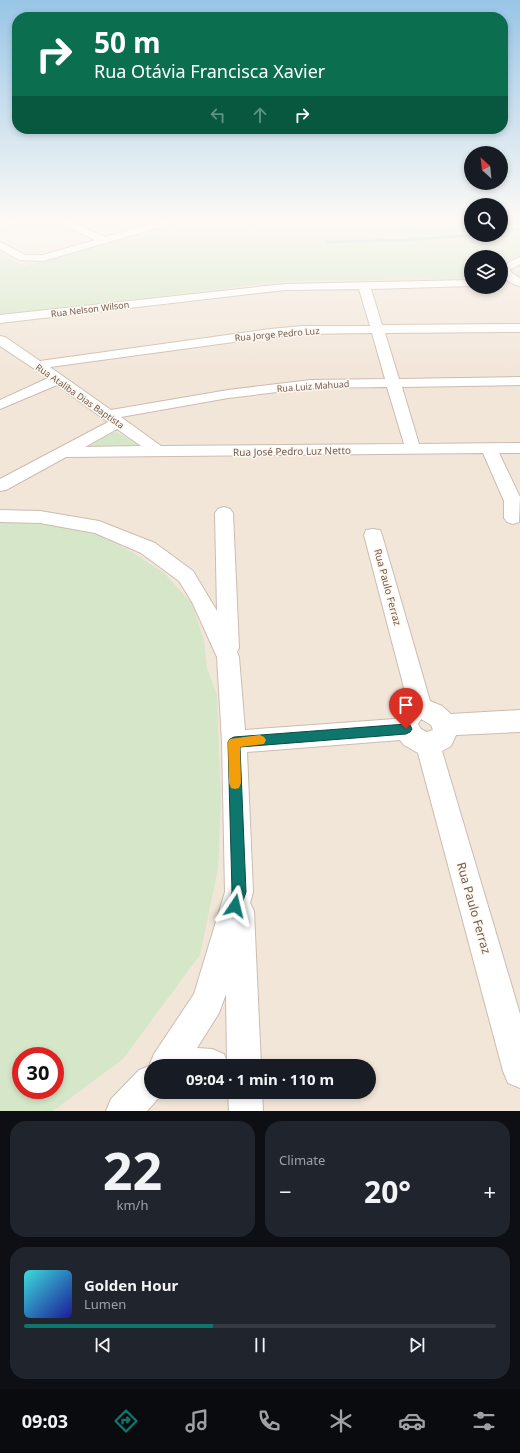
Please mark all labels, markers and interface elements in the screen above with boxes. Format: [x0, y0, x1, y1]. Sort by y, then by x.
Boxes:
text: 50 m [94, 23, 161, 61]
icon: right [28, 28, 80, 80]
text: Rua Otávia Francisca Xavier [94, 59, 325, 83]
icon: left [207, 104, 229, 126]
icon: ahead [249, 104, 271, 126]
icon: right [291, 104, 313, 126]
north arrow [464, 146, 508, 190]
map controls [464, 146, 508, 294]
button: search [464, 198, 508, 242]
button: layers [464, 250, 508, 294]
street label: Rua Nelson Wilson [50, 298, 130, 320]
street label: Rua Jorge Pedro Luz [234, 324, 320, 344]
street label: Rua Ataliba Dias Baptista [33, 360, 127, 432]
street label: Rua Luiz Mahuad [276, 377, 350, 395]
street label: Rua José Pedro Luz Netto [233, 443, 351, 459]
street label: Rua Paulo Ferraz [371, 547, 405, 627]
pin [389, 688, 423, 729]
icon: arrive [395, 694, 417, 716]
street label: Rua Paulo Ferraz [453, 860, 495, 956]
position arrow [214, 885, 256, 927]
speed limit sign: 30 [12, 1047, 64, 1099]
text: 09:04 · 1 min · 110 m [186, 1069, 334, 1089]
text: 22 [103, 1134, 162, 1205]
text: Climate [279, 1151, 325, 1169]
text: 20° [364, 1171, 411, 1212]
text: − [279, 1176, 292, 1206]
text: + [483, 1176, 496, 1206]
text: km/h [117, 1196, 148, 1214]
text: Golden Hour [84, 1275, 178, 1295]
text: Lumen [84, 1295, 126, 1313]
icon: previous [92, 1334, 114, 1356]
icon: pause [249, 1334, 271, 1356]
icon: next [406, 1334, 428, 1356]
icon: directions [112, 1407, 140, 1435]
icon: music [183, 1407, 211, 1435]
icon: phone [255, 1407, 283, 1435]
icon: climate [327, 1407, 355, 1435]
icon: car [398, 1407, 426, 1435]
icon: filters [470, 1407, 498, 1435]
text: 09:03 [22, 1409, 68, 1433]

